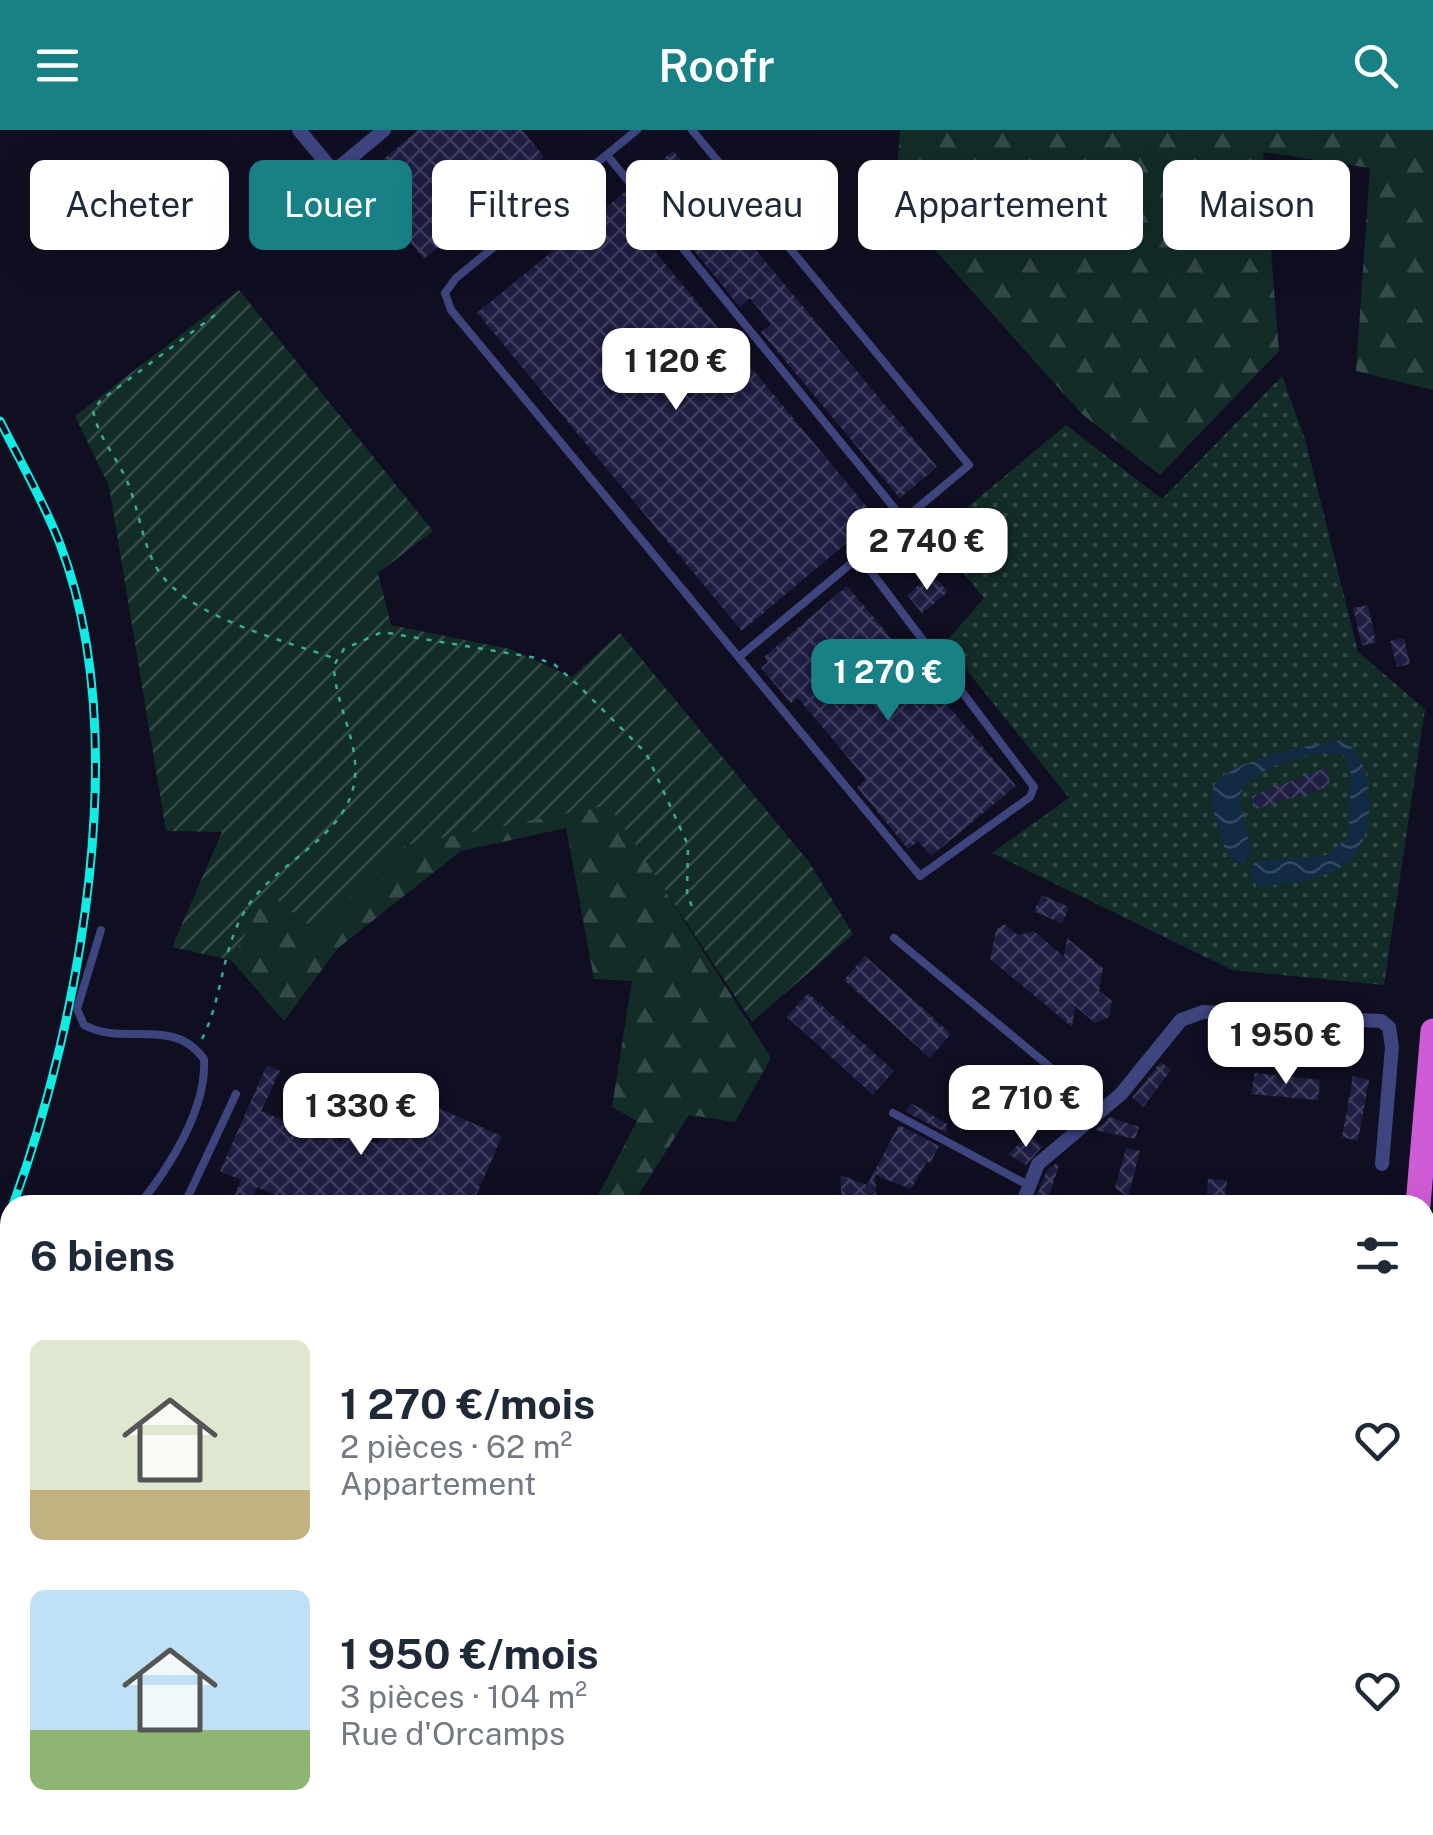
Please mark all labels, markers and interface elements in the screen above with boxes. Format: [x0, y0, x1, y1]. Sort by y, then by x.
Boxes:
icon: menu [30, 38, 85, 93]
icon: search [1348, 38, 1403, 93]
text: Roofr [658, 39, 775, 92]
chip: Acheter [30, 160, 229, 250]
chip: Louer [249, 160, 412, 250]
chip: Filtres [432, 160, 606, 250]
chip: Nouveau [626, 160, 838, 250]
chip: Appartement [858, 160, 1143, 250]
chip: Maison [1163, 160, 1350, 250]
pin: 1 120 € [584, 328, 768, 413]
text: 1 120 € [624, 342, 728, 379]
pin: 2 740 € [835, 508, 1019, 593]
text: 2 740 € [869, 522, 985, 559]
pin: 1 270 € [796, 639, 980, 724]
text: 1 270 € [833, 653, 943, 690]
pin: 1 950 € [1194, 1002, 1378, 1087]
text: 1 950 € [1230, 1016, 1342, 1053]
pin: 2 710 € [934, 1065, 1118, 1150]
pin: 1 330 € [269, 1073, 453, 1158]
text: 2 710 € [971, 1079, 1081, 1116]
text: 1 330 € [305, 1087, 417, 1124]
icon: filters [1350, 1228, 1405, 1283]
text: 6 biens [30, 1231, 175, 1280]
text: 1 270 €/mois [340, 1379, 595, 1428]
icon: home [110, 1380, 230, 1500]
icon: heart [1350, 1413, 1405, 1468]
text: 2 pièces · 62 m² [340, 1428, 572, 1465]
text: Appartement [340, 1465, 537, 1502]
text: 1 950 €/mois [340, 1629, 599, 1678]
icon: home [110, 1630, 230, 1750]
icon: heart [1350, 1663, 1405, 1718]
text: 3 pièces · 104 m² [340, 1678, 587, 1715]
text: Rue d'Orcamps [340, 1715, 565, 1752]

